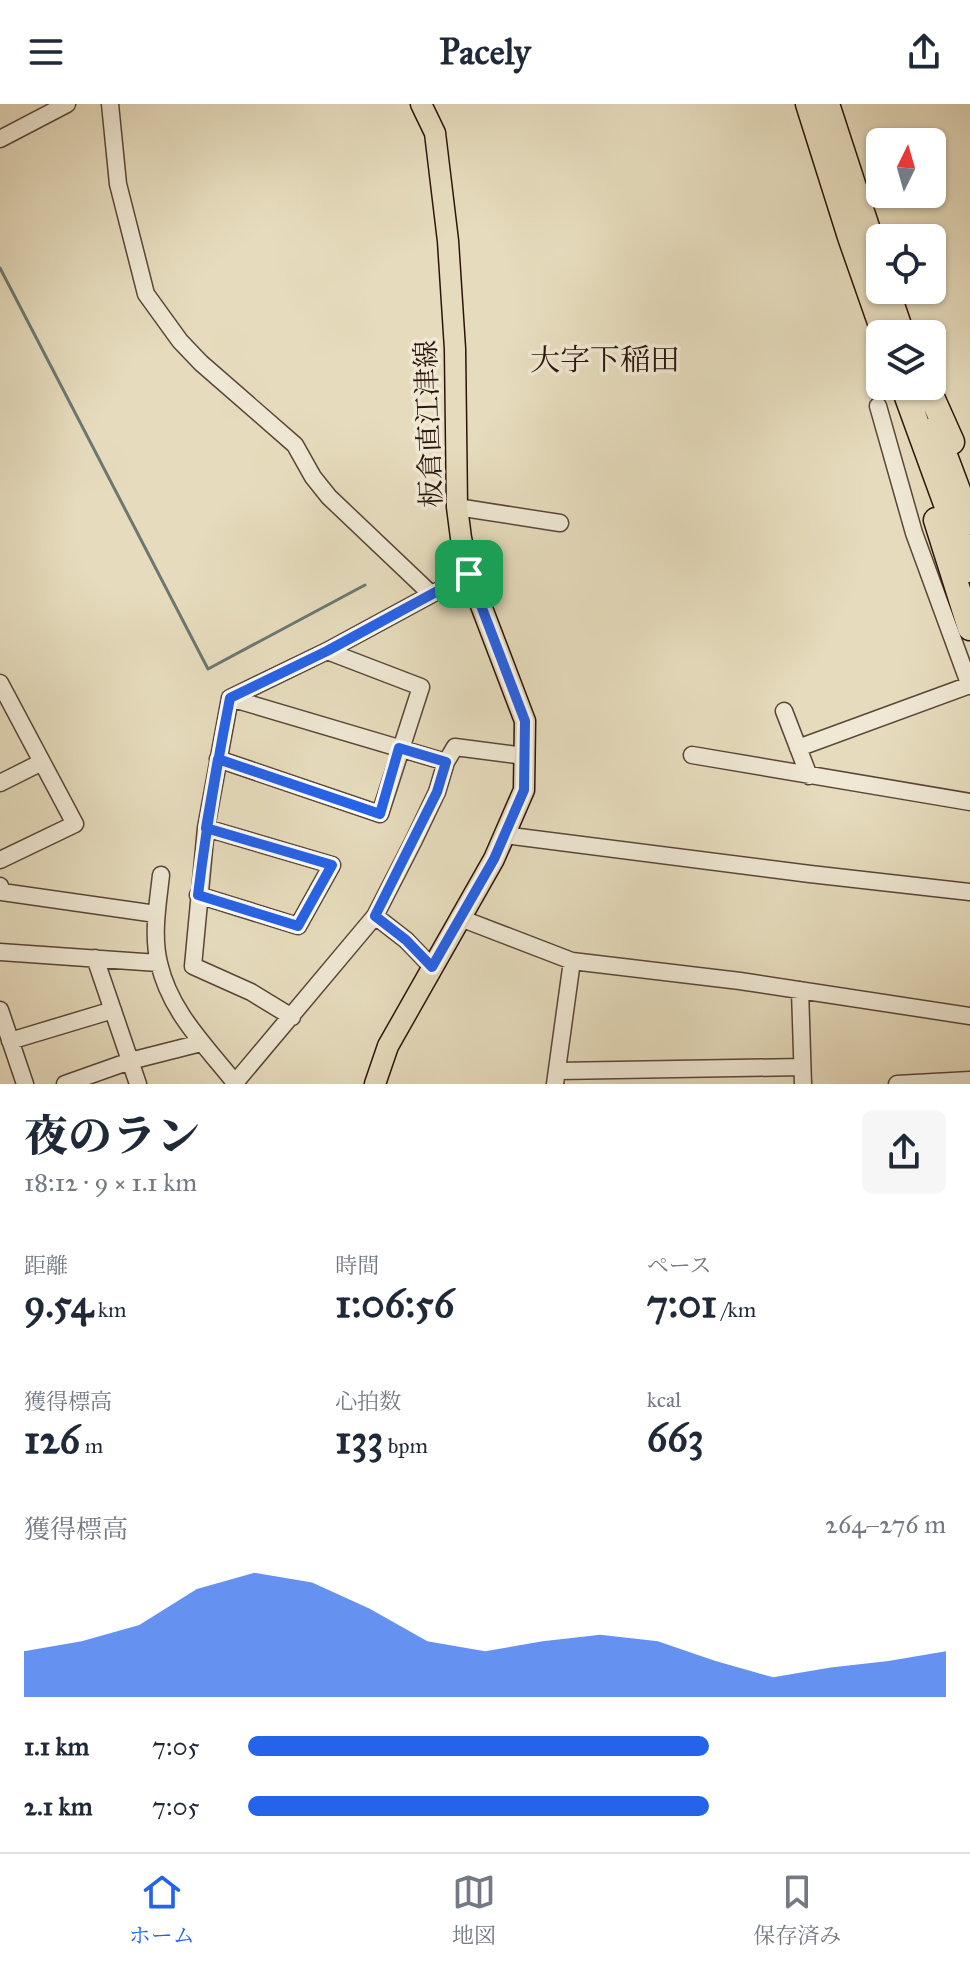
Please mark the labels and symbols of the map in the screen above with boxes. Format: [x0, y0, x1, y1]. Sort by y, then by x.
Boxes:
north arrow [866, 128, 946, 208]
street label: 板倉直江津線 [408, 339, 449, 509]
district label: 大字下稲田 [530, 342, 680, 378]
pin [435, 540, 503, 608]

